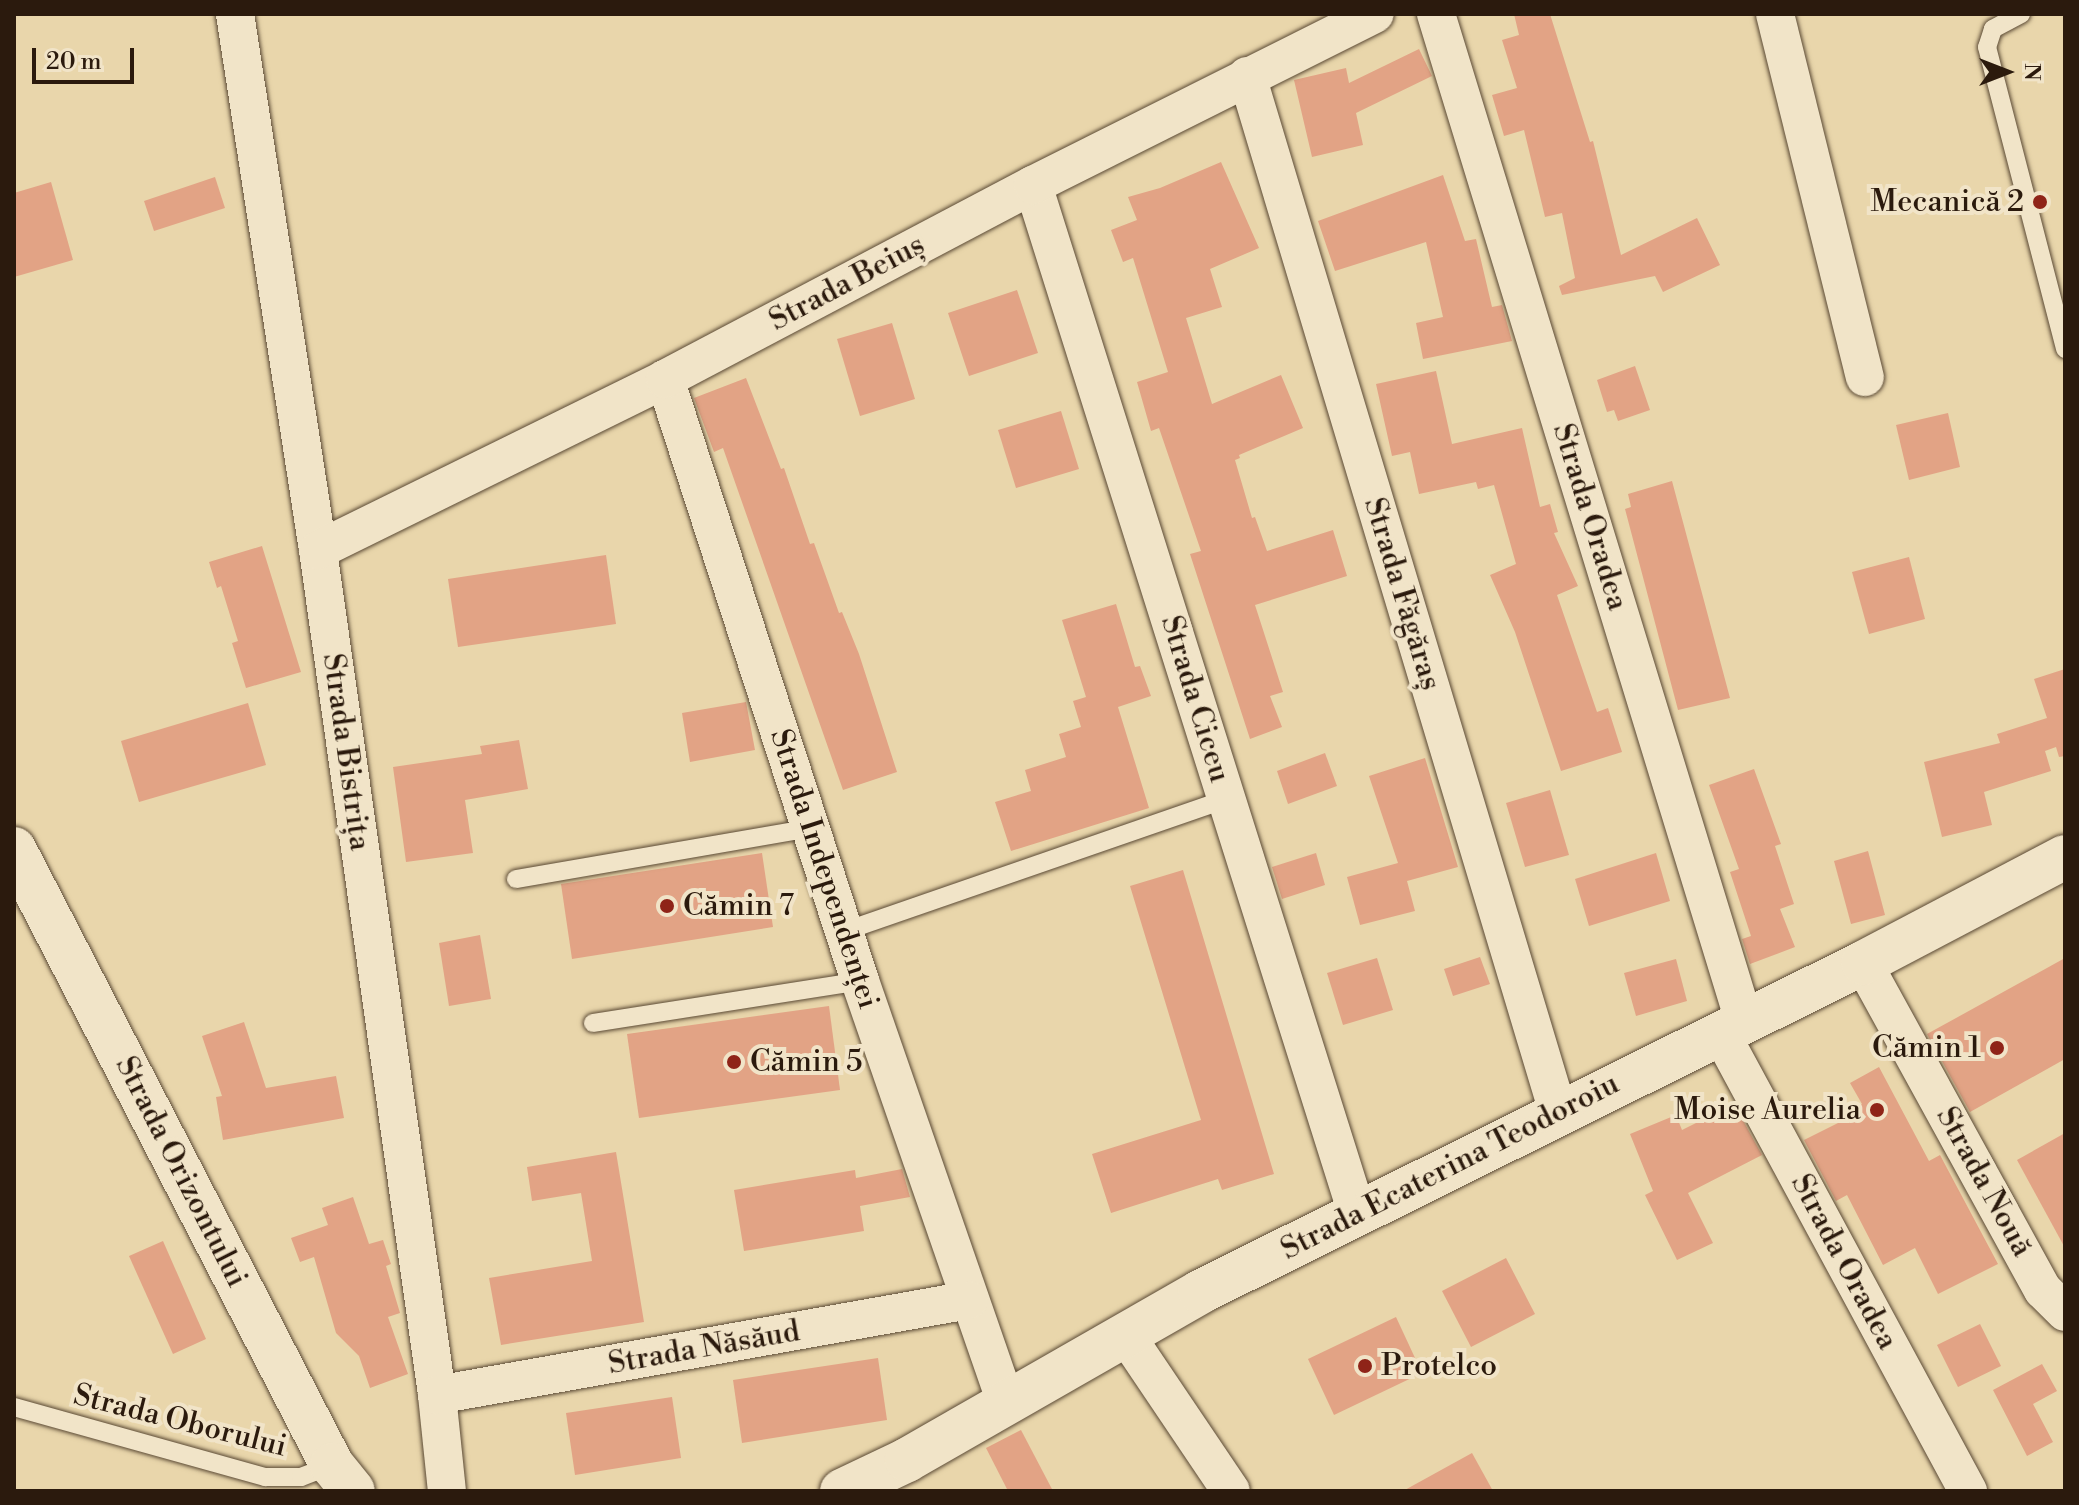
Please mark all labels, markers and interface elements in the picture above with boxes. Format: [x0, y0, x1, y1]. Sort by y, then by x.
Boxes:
scale bar [36, 32, 138, 82]
north arrow [1967, 32, 2047, 112]
text: 20 m [46, 47, 102, 77]
text: N [2018, 63, 2045, 81]
place label: Mecanică 2 [1871, 184, 2024, 220]
marker: Mecanică 2 [2031, 193, 2049, 211]
street label: Strada Beiuș [763, 227, 931, 339]
street label: Strada Oradea [1545, 419, 1635, 615]
street label: Strada Făgăraș [1356, 494, 1448, 694]
street label: Strada Ciceu [1153, 611, 1237, 787]
street label: Strada Bistrița [314, 651, 378, 853]
street label: Strada Independenței [762, 725, 886, 1013]
place label: Cămin 7 [683, 888, 794, 924]
marker: Cămin 7 [658, 897, 676, 915]
place label: Cămin 1 [1872, 1030, 1981, 1066]
marker: Cămin 1 [1988, 1039, 2006, 1057]
place label: Cămin 5 [750, 1044, 863, 1080]
street label: Strada Orizontului [107, 1051, 255, 1293]
marker: Cămin 5 [725, 1053, 743, 1071]
street label: Strada Ecaterina Teodoroiu [1275, 1066, 1625, 1268]
place label: Moise Aurelia [1674, 1092, 1861, 1128]
marker: Moise Aurelia [1868, 1101, 1886, 1119]
street label: Strada Nouă [1928, 1101, 2040, 1263]
street label: Strada Oradea [1783, 1168, 1905, 1356]
street label: Strada Năsăud [605, 1313, 803, 1383]
place label: Protelco [1381, 1348, 1497, 1384]
marker: Protelco [1356, 1357, 1374, 1375]
street label: Strada Oborului [70, 1377, 290, 1465]

